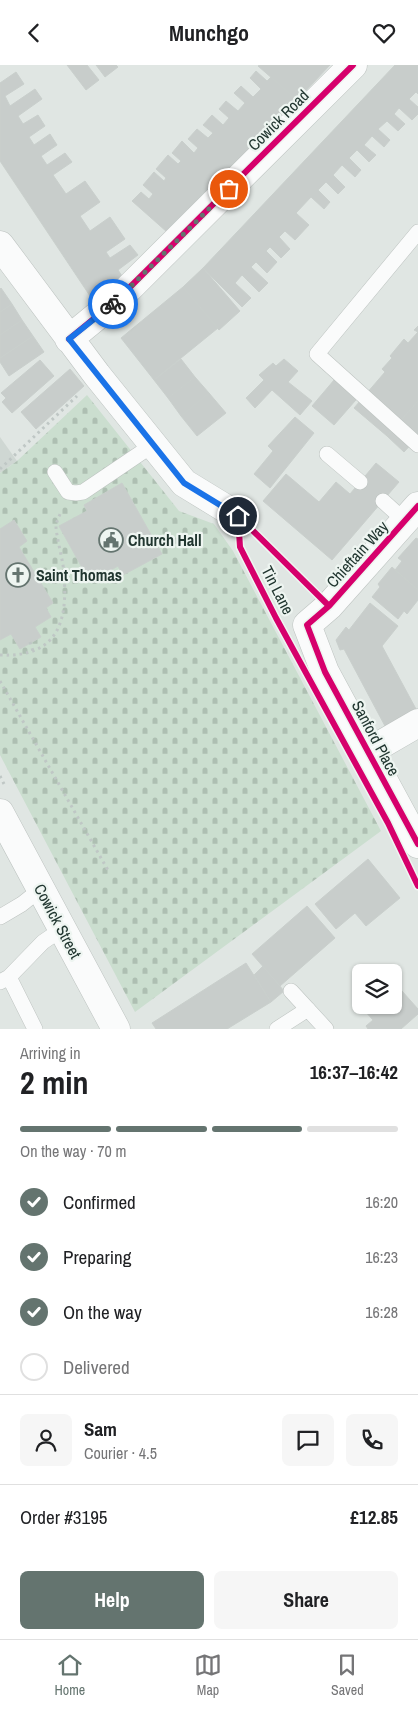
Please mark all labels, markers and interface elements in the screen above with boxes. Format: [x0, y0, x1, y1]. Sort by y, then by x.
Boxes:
text: Munchgo [169, 18, 249, 48]
icon: back [20, 19, 48, 47]
icon: heart [370, 19, 398, 47]
street label: Cowick Road [243, 85, 313, 155]
pin [208, 168, 250, 210]
icon: bag [215, 175, 243, 203]
courier [88, 279, 138, 329]
icon: bike [99, 290, 127, 318]
pin [217, 495, 259, 537]
icon: home [224, 502, 252, 530]
street label: Chieftain Way [321, 516, 393, 592]
public building icon: Church Hall [98, 527, 124, 553]
place label: Church Hall [128, 529, 202, 551]
church icon: Saint Thomas [5, 562, 31, 588]
street label: Tin Lane [257, 562, 299, 618]
place label: Saint Thomas [36, 564, 122, 586]
street label: Sanford Place [347, 696, 405, 780]
street label: Cowick Street [29, 880, 87, 963]
map controls [352, 964, 402, 1014]
button: layers [352, 964, 402, 1014]
text: Arriving in [20, 1042, 81, 1064]
text: 16:37–16:42 [310, 1059, 398, 1085]
text: 2 min [20, 1061, 89, 1104]
text: On the way · 70 m [20, 1140, 126, 1162]
icon: check [20, 1188, 48, 1216]
text: Confirmed [63, 1189, 136, 1215]
text: 16:20 [365, 1191, 398, 1213]
icon: check [20, 1243, 48, 1271]
text: Preparing [63, 1244, 131, 1270]
text: 16:23 [365, 1246, 398, 1268]
icon: check [20, 1298, 48, 1326]
text: On the way [63, 1299, 142, 1325]
text: 16:28 [365, 1301, 398, 1323]
text: Delivered [63, 1354, 130, 1380]
button: person [20, 1414, 72, 1466]
button: chat [282, 1414, 334, 1466]
button: phone [346, 1414, 398, 1466]
text: Sam [84, 1416, 117, 1442]
text: Courier · 4.5 [84, 1442, 157, 1464]
text: Order #3195 [20, 1504, 107, 1530]
text: £12.85 [350, 1504, 398, 1530]
button: Help [20, 1571, 204, 1629]
button: Share [214, 1571, 398, 1629]
tab: Home [54, 1651, 85, 1699]
tab: Map [194, 1651, 222, 1699]
tab: Saved [331, 1651, 364, 1699]

